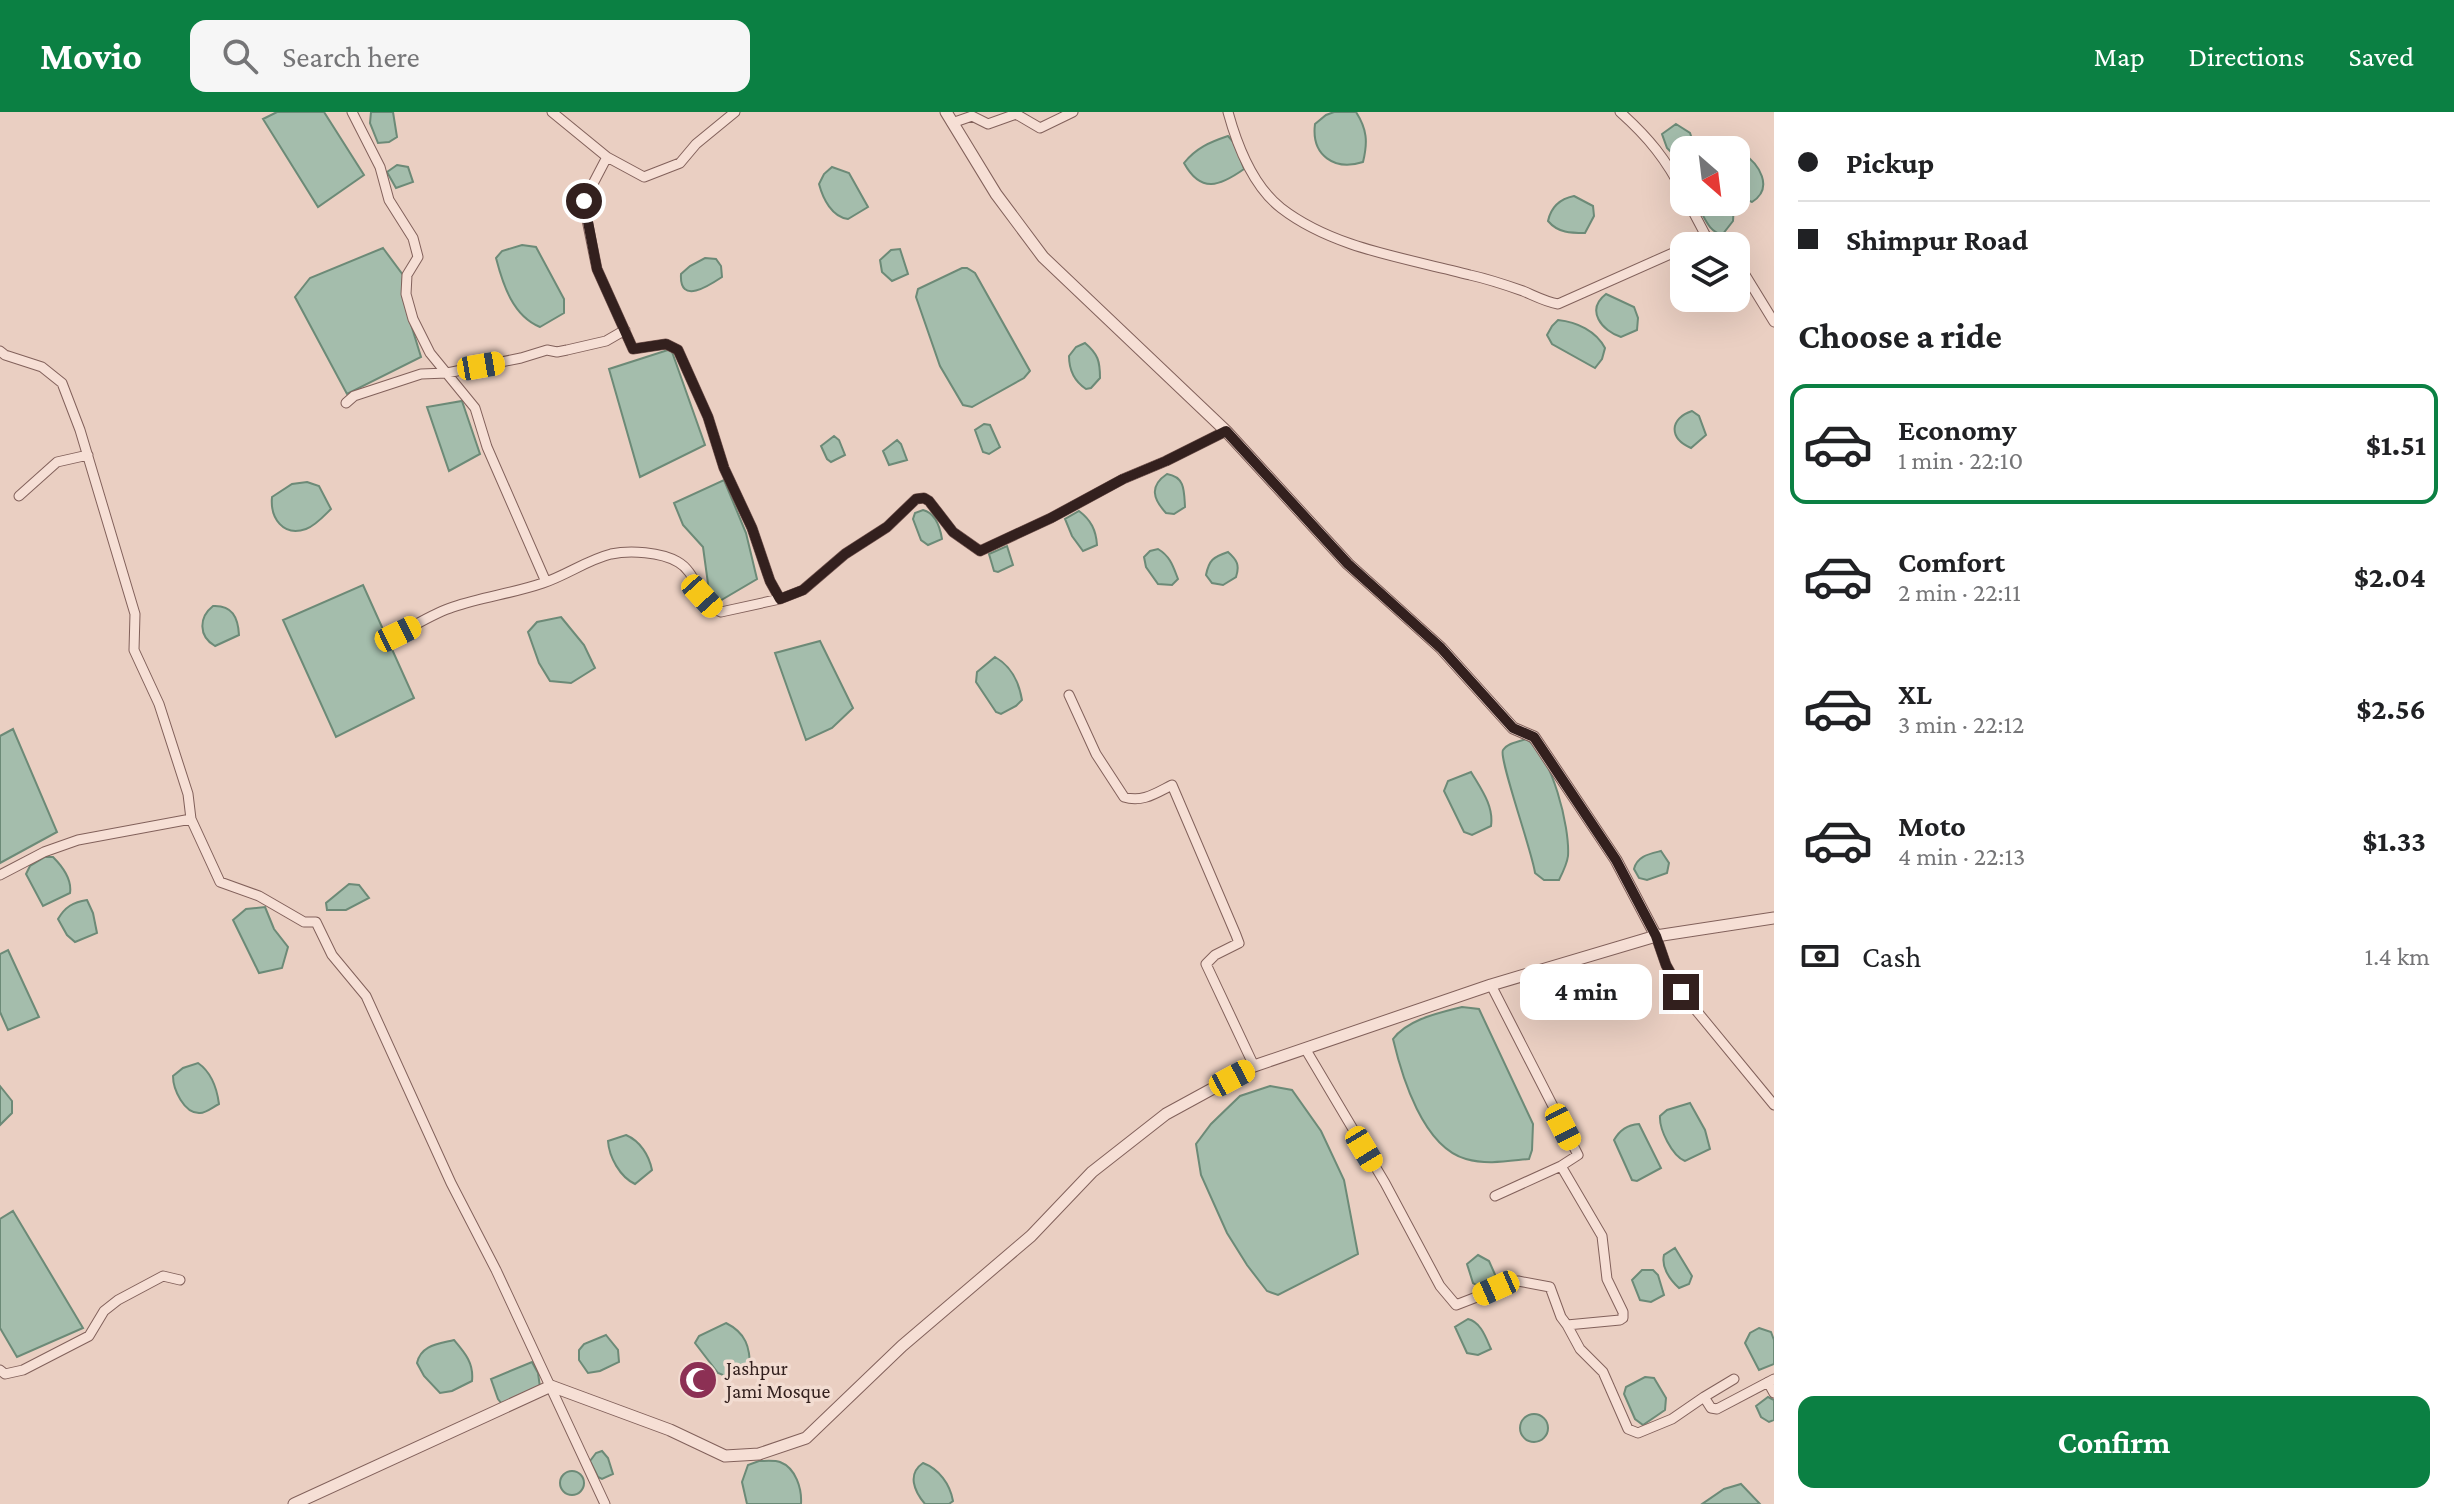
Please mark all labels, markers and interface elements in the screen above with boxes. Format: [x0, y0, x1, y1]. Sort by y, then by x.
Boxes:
search box [190, 20, 750, 92]
icon: search [218, 34, 262, 78]
text: Movio [40, 35, 142, 77]
text: Search here [282, 40, 420, 73]
text: Map [2094, 41, 2145, 72]
text: Directions [2189, 41, 2304, 72]
text: Saved [2348, 41, 2414, 72]
north arrow [1670, 136, 1750, 216]
map controls [1670, 136, 1750, 312]
text: Pickup [1846, 146, 1934, 179]
route start [566, 183, 602, 219]
text: Shimpur Road [1846, 223, 2028, 256]
button: layers [1670, 232, 1750, 312]
text: Choose a ride [1798, 316, 2002, 356]
car [455, 350, 507, 382]
icon: car [1802, 408, 1874, 480]
text: Economy [1898, 413, 2017, 446]
text: $1.51 [2366, 428, 2426, 461]
text: 1 min · 22:10 [1898, 446, 2023, 475]
icon: car [1802, 540, 1874, 612]
text: Comfort [1898, 545, 2005, 578]
text: $2.04 [2354, 560, 2426, 593]
car [677, 570, 727, 622]
text: 2 min · 22:11 [1898, 578, 2021, 607]
car [371, 613, 425, 655]
icon: car [1802, 672, 1874, 744]
text: XL [1898, 677, 1932, 710]
text: $2.56 [2356, 692, 2426, 725]
text: 3 min · 22:12 [1898, 710, 2025, 739]
icon: car [1802, 804, 1874, 876]
text: Moto [1898, 809, 1966, 842]
text: $1.33 [2362, 824, 2426, 857]
text: 4 min · 22:13 [1898, 842, 2025, 871]
icon: cash [1798, 934, 1842, 978]
text: Cash [1862, 940, 1921, 973]
text: 1.4 km [2365, 942, 2430, 971]
callout: 4 min [1521, 964, 1653, 1020]
route end [1663, 974, 1699, 1010]
text: 4 min [1554, 977, 1618, 1006]
car [1205, 1056, 1259, 1100]
car [1541, 1100, 1585, 1154]
car [1341, 1122, 1387, 1176]
car [1469, 1267, 1523, 1309]
place label: Jashpur Jami Mosque [724, 1357, 830, 1403]
mosque icon: Jashpur Jami Mosque [677, 1359, 719, 1401]
button: Confirm [1798, 1396, 2430, 1488]

